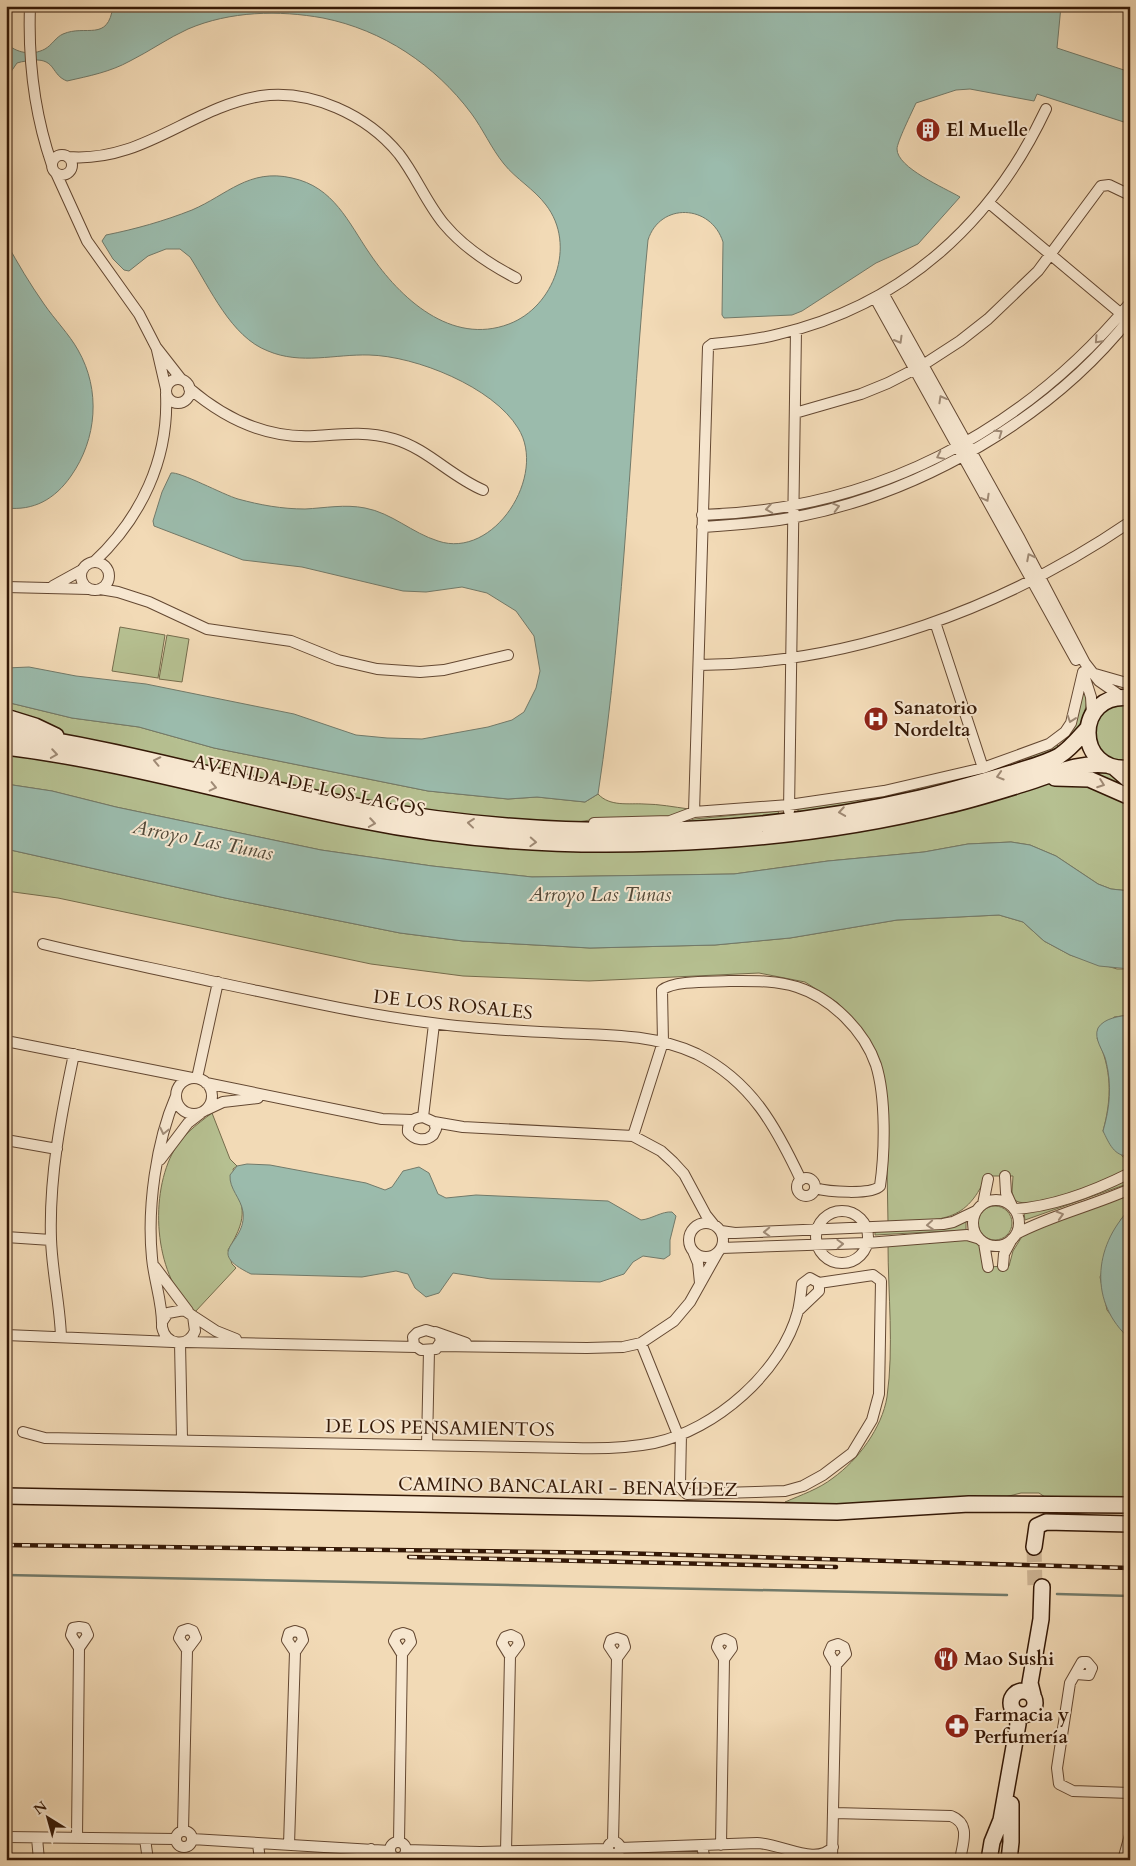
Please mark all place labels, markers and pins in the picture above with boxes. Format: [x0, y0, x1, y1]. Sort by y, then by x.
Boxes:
building icon: El Muelle [915, 117, 941, 143]
place label: El Muelle [946, 117, 1028, 143]
place label: Sanatorio Nordelta [894, 695, 977, 743]
hospital icon: Sanatorio Nordelta [863, 706, 889, 732]
restaurant icon: Mao Sushi [933, 1646, 959, 1672]
place label: Mao Sushi [964, 1646, 1054, 1672]
place label: Farmacia y Perfumería [974, 1702, 1069, 1750]
pharmacy icon: Farmacia y Perfumería [944, 1713, 970, 1739]

